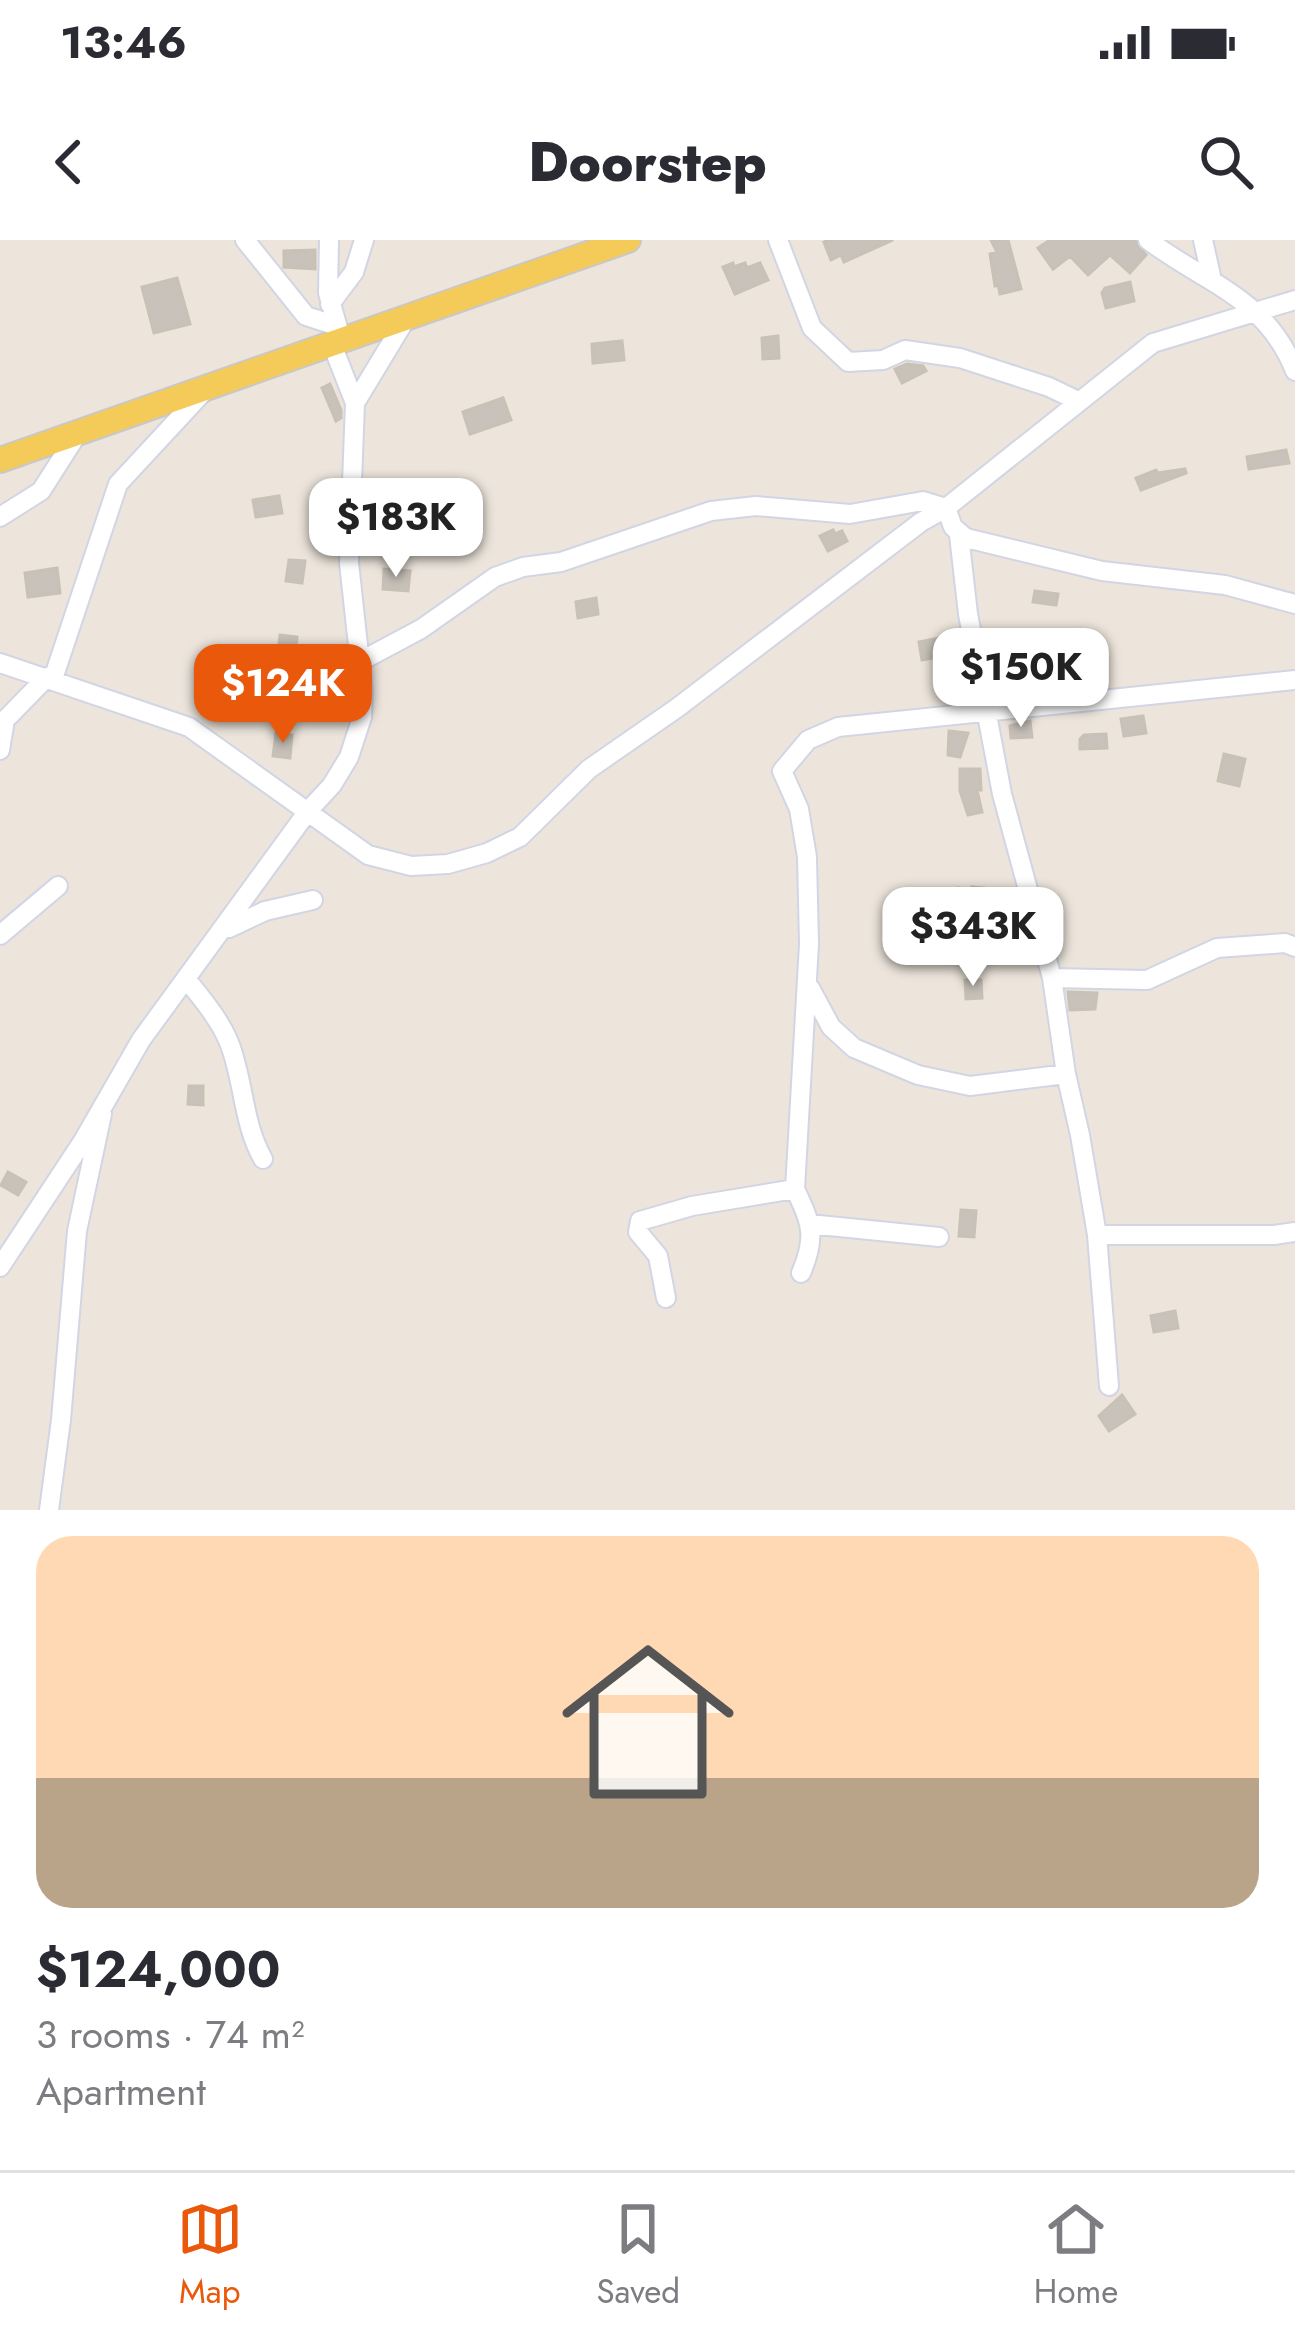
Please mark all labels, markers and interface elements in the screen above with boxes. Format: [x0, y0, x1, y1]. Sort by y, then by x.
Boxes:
text: 13:46 [60, 10, 187, 75]
text: Doorstep [528, 123, 767, 201]
icon: back [36, 129, 102, 195]
icon: search [1193, 129, 1259, 195]
pin: $183K [312, 478, 480, 580]
text: $183K [336, 488, 456, 545]
pin: $150K [937, 628, 1105, 730]
text: $150K [960, 638, 1082, 695]
pin: $124K [199, 644, 367, 746]
text: $124K [221, 654, 345, 711]
pin: $343K [889, 887, 1057, 989]
text: $343K [909, 897, 1037, 954]
icon: home [540, 1614, 756, 1830]
text: $124,000 [36, 1932, 281, 2006]
text: 3 rooms · 74 m² [36, 2006, 304, 2063]
text: Apartment [36, 2063, 206, 2120]
tab: Map [177, 2196, 243, 2315]
tab: Saved [597, 2196, 680, 2315]
tab: Home [1034, 2196, 1118, 2315]

